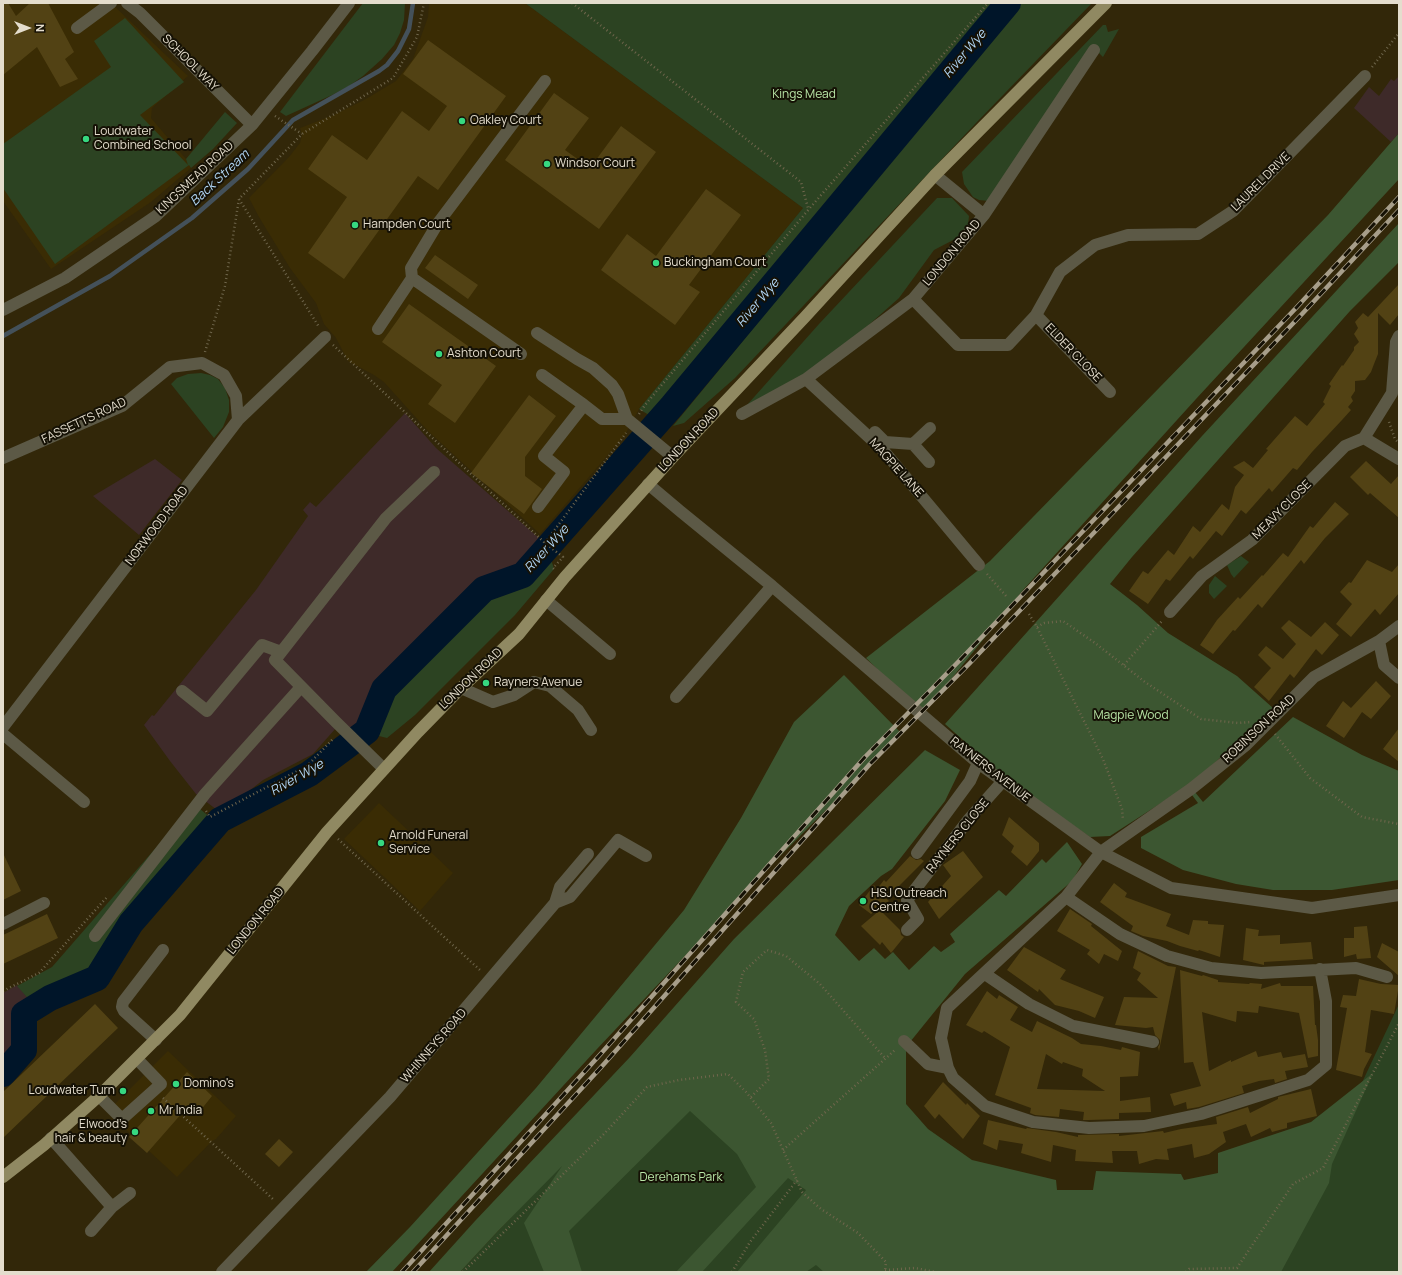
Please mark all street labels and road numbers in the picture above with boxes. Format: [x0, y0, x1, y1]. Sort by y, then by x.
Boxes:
street label: SCHOOL WAY [159, 32, 221, 94]
street label: KINGSMEAD ROAD [153, 138, 237, 218]
street label: LAUREL DRIVE [1229, 150, 1293, 214]
street label: LONDON ROAD [920, 217, 984, 289]
street label: ELDER CLOSE [1042, 321, 1104, 385]
street label: FASSETTS ROAD [39, 395, 129, 447]
street label: LONDON ROAD [656, 405, 722, 475]
street label: MAGPIE LANE [866, 436, 926, 500]
street label: MEAVY CLOSE [1250, 478, 1314, 542]
street label: NORWOOD ROAD [123, 484, 191, 568]
street label: LONDON ROAD [437, 645, 505, 713]
street label: ROBINSON ROAD [1220, 692, 1298, 766]
street label: RAYNERS AVENUE [947, 734, 1033, 806]
street label: RAYNERS CLOSE [924, 796, 992, 876]
street label: LONDON ROAD [225, 885, 287, 957]
street label: WHINNEYS ROAD [398, 1006, 470, 1086]

